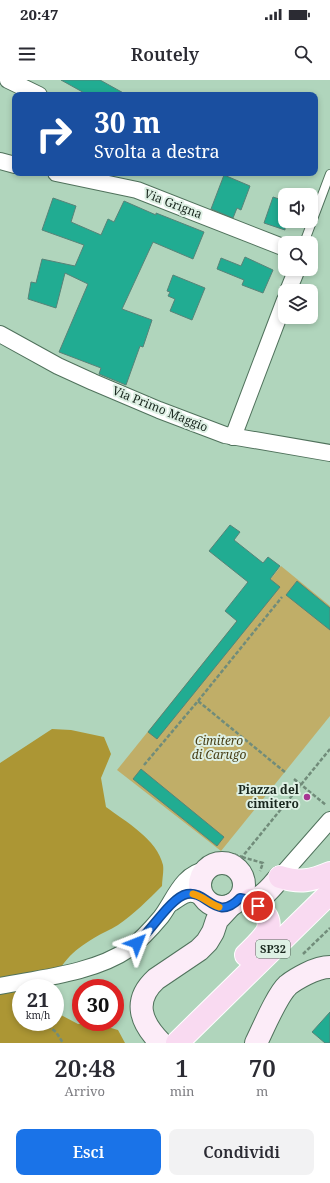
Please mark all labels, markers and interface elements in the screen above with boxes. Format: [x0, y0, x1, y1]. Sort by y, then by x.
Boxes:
text: 20:47 [20, 4, 58, 24]
text: Routely [131, 42, 199, 66]
icon: menu [16, 43, 38, 65]
icon: search [292, 43, 314, 65]
text: 30 m [94, 103, 161, 141]
icon: right [28, 108, 80, 160]
text: Svolta a destra [94, 139, 220, 163]
street label: Via Grigna [142, 185, 205, 222]
map controls [278, 188, 318, 324]
button: sound [278, 188, 318, 228]
button: search [278, 236, 318, 276]
button: layers [278, 284, 318, 324]
street label: Via Primo Maggio [110, 382, 211, 435]
park label: Cimitero di Carugo [192, 732, 246, 763]
place label: Piazza del cimitero [238, 781, 300, 812]
marker: Piazza del cimitero [302, 792, 312, 802]
pin [241, 889, 275, 923]
icon: arrive [247, 895, 269, 917]
position arrow [116, 922, 158, 964]
road number: SP32 [256, 940, 290, 958]
speed limit sign: 30 [72, 979, 124, 1031]
text: 21 [27, 986, 49, 1013]
text: km/h [26, 1008, 50, 1022]
text: 20:48 [54, 1051, 115, 1084]
text: 1 [175, 1051, 189, 1084]
text: 70 [249, 1051, 276, 1084]
text: Arrivo [65, 1082, 105, 1100]
text: min [170, 1082, 195, 1100]
text: m [256, 1082, 268, 1100]
button: Esci [16, 1129, 161, 1175]
button: Condividi [169, 1129, 314, 1175]

